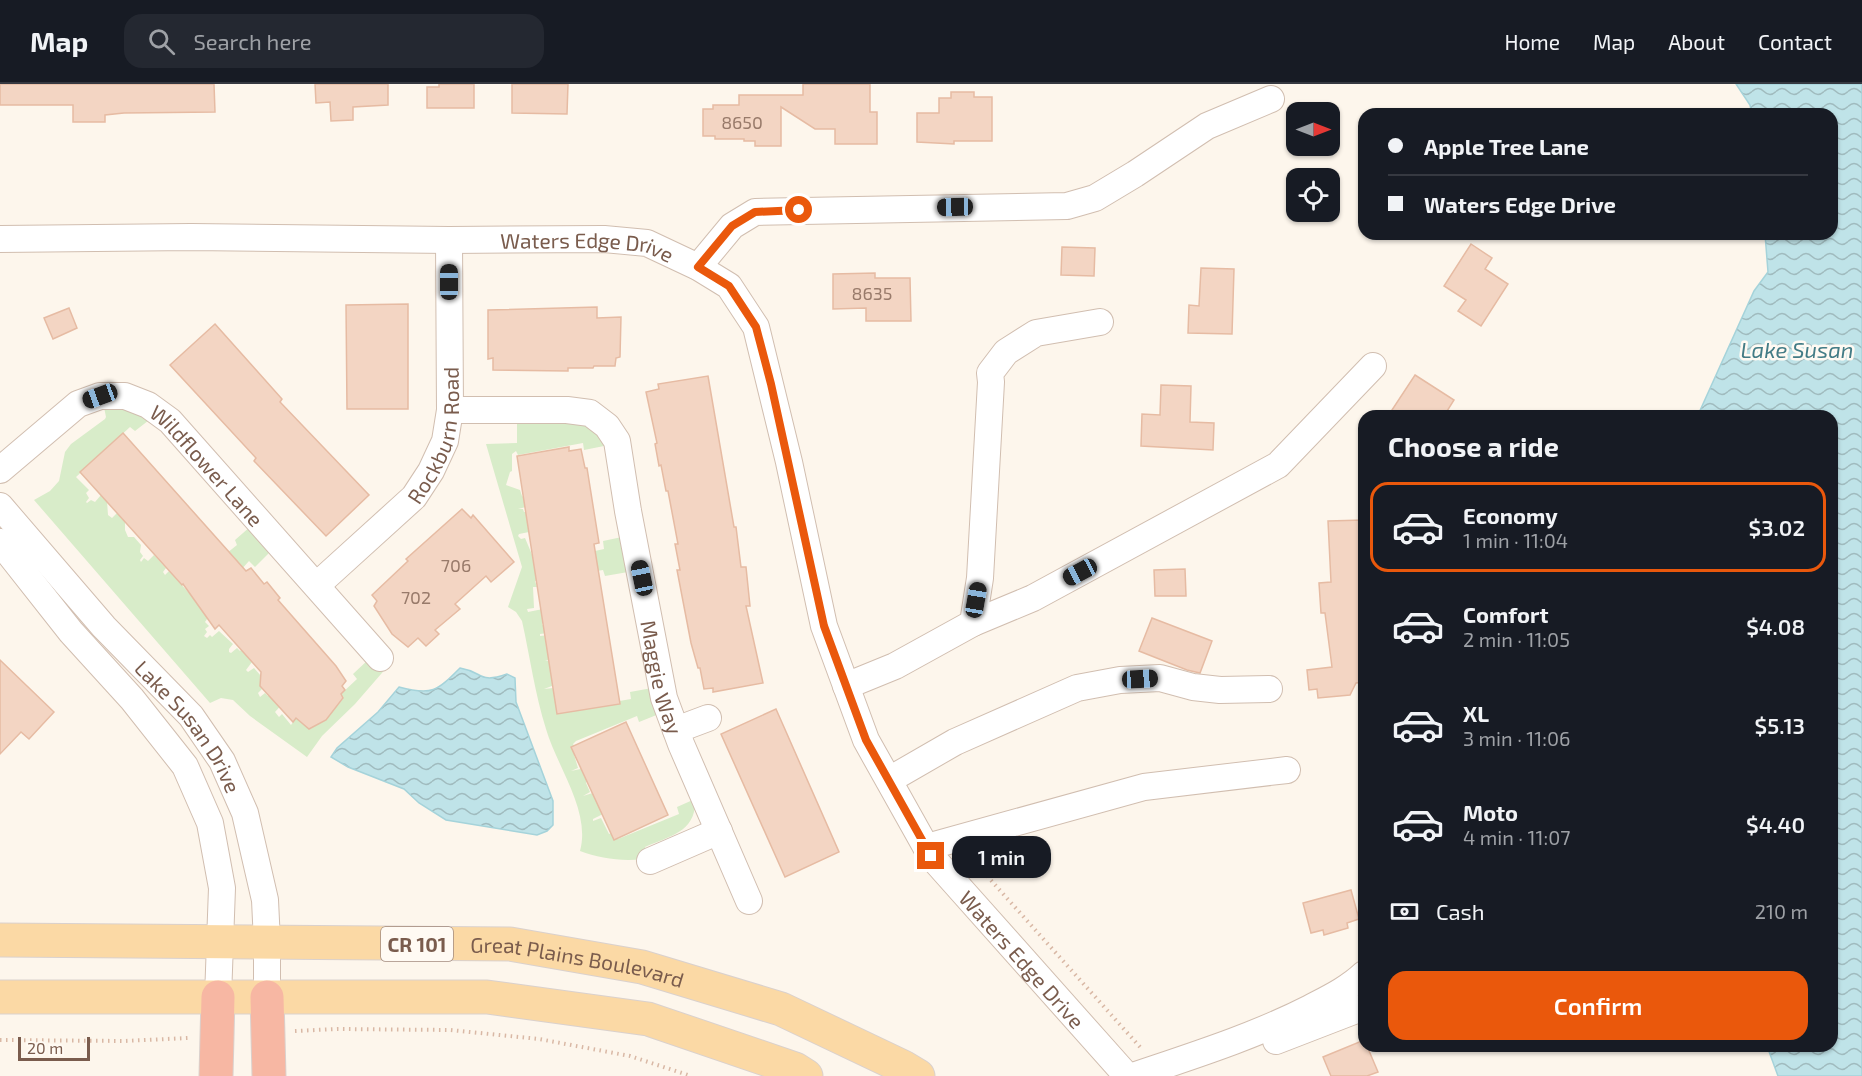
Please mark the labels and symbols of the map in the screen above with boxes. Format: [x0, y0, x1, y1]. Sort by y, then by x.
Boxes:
north arrow [1286, 102, 1340, 156]
house number: 8650 [721, 111, 763, 133]
route start [785, 196, 812, 223]
car [937, 198, 973, 216]
street label: Waters Edge Drive [500, 226, 678, 266]
car [440, 264, 458, 300]
house number: 8635 [852, 282, 892, 304]
water label: Lake Susan [1740, 336, 1854, 362]
street label: Rockburn Road [401, 367, 463, 508]
car [80, 381, 120, 411]
street label: Wildflower Lane [146, 399, 269, 531]
house number: 706 [441, 554, 471, 576]
car [1060, 556, 1100, 588]
car [629, 559, 655, 597]
car [964, 581, 988, 619]
house number: 702 [401, 586, 431, 608]
street label: Maggie Way [637, 618, 689, 737]
street label: Lake Susan Drive [131, 655, 247, 796]
car [1122, 669, 1158, 689]
callout: 1 min [952, 835, 1051, 877]
route end [917, 842, 944, 869]
street label: Waters Edge Drive [955, 885, 1090, 1033]
road number: CR 101 [381, 927, 453, 961]
street label: Great Plains Boulevard [470, 931, 687, 992]
scale bar [18, 1034, 90, 1062]

